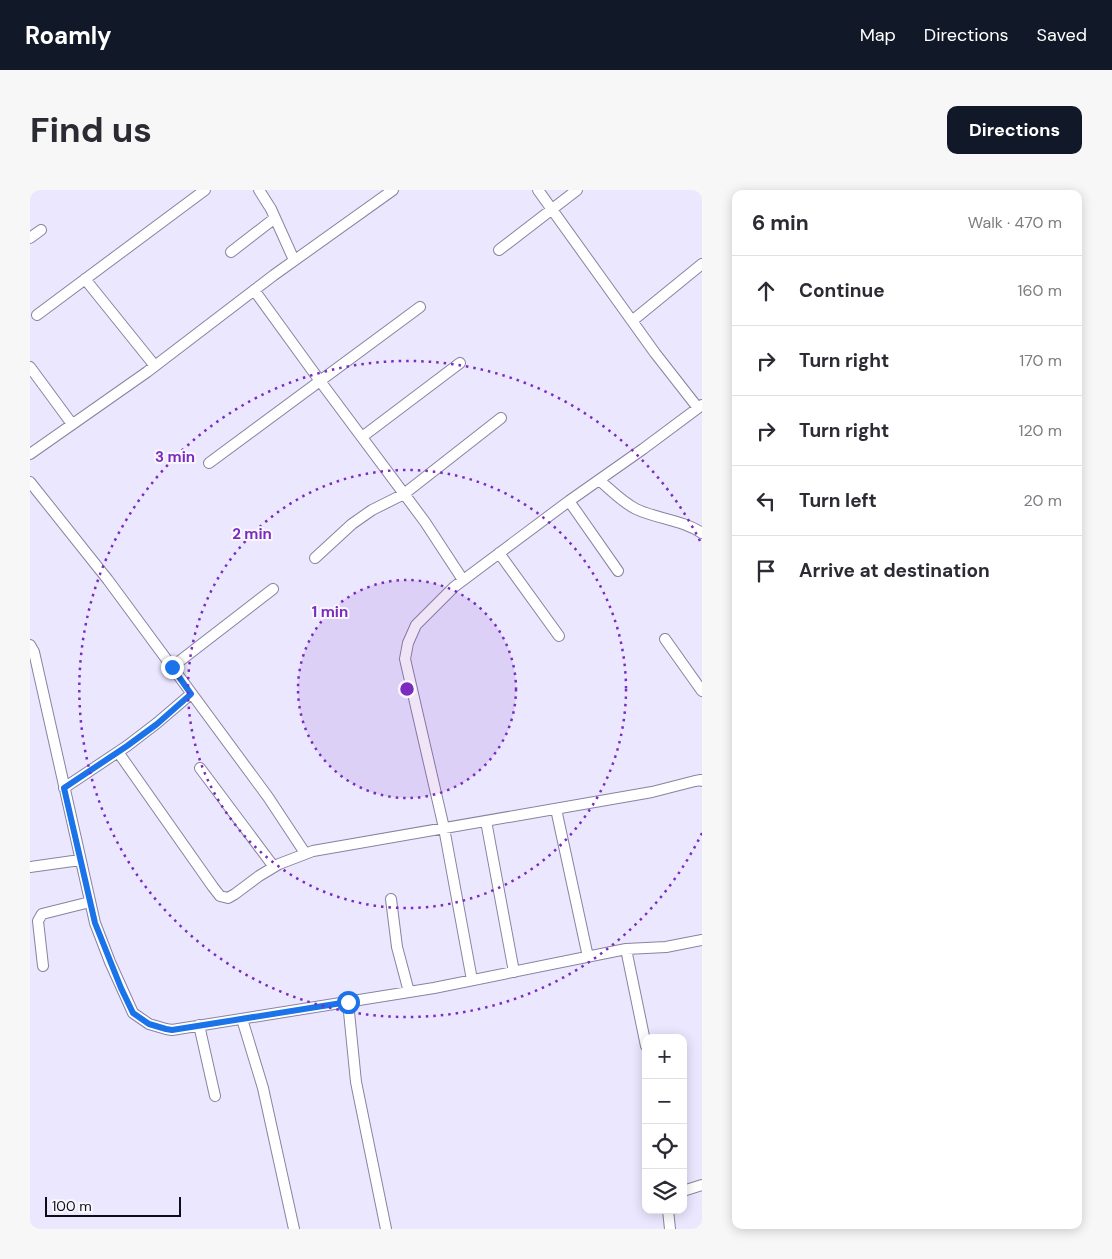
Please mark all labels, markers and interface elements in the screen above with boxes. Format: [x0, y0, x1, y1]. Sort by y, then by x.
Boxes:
text: Roamly [25, 20, 112, 51]
text: Map [860, 23, 896, 47]
text: Directions [924, 23, 1009, 47]
text: Saved [1037, 23, 1087, 47]
button: Directions [947, 106, 1082, 154]
text: Find us [30, 107, 152, 153]
text: 6 min [752, 209, 809, 237]
text: Walk · 470 m [968, 212, 1062, 233]
icon: ahead [752, 277, 780, 305]
text: Continue [799, 278, 885, 303]
text: 160 m [1018, 280, 1062, 301]
icon: right [752, 347, 780, 375]
text: Turn right [799, 348, 889, 373]
text: 170 m [1019, 350, 1062, 371]
icon: right [752, 417, 780, 445]
text: Turn right [799, 418, 889, 443]
text: 120 m [1018, 420, 1062, 441]
text: 3 min [155, 447, 195, 467]
icon: left [752, 487, 780, 515]
text: Turn left [799, 488, 877, 513]
text: 20 m [1023, 490, 1062, 511]
text: 2 min [232, 524, 272, 544]
icon: arrive [752, 557, 780, 585]
text: Arrive at destination [799, 558, 990, 583]
text: 1 min [312, 602, 348, 622]
route end [161, 656, 184, 679]
centre of rings [398, 680, 416, 698]
route start [337, 991, 360, 1014]
map controls [642, 1034, 687, 1214]
button: + [642, 1034, 687, 1079]
button: − [642, 1079, 687, 1124]
button: locate [642, 1124, 687, 1169]
button: layers [642, 1169, 687, 1214]
scale bar [45, 1194, 181, 1217]
text: 100 m [52, 1197, 92, 1215]

